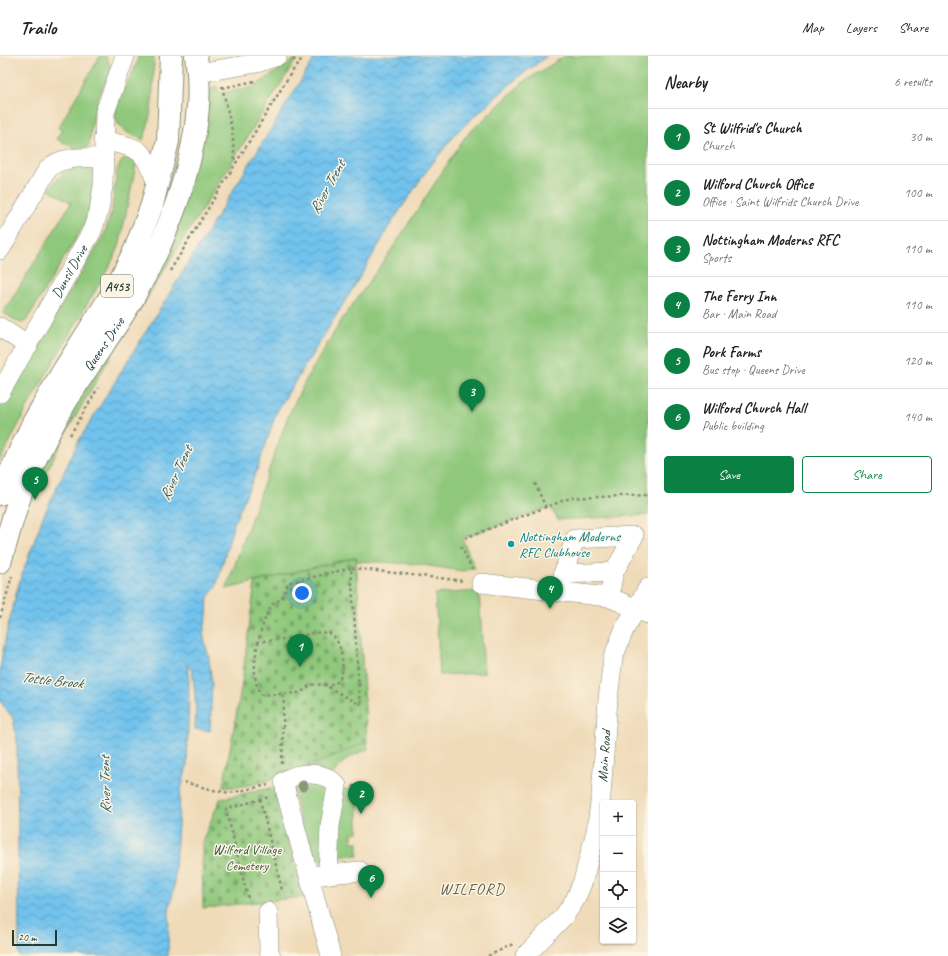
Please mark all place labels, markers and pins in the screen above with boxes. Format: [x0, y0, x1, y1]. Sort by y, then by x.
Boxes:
pin: 3 [459, 379, 485, 412]
pin: 5 [22, 467, 48, 500]
place label: Nottingham Moderns RFC Clubhouse [519, 528, 621, 561]
marker: Nottingham Moderns RFC Clubhouse [506, 539, 516, 549]
pin: 4 [537, 576, 563, 609]
pin: 1 [287, 634, 313, 667]
pin: 2 [348, 781, 374, 814]
pin: 6 [358, 865, 384, 898]

